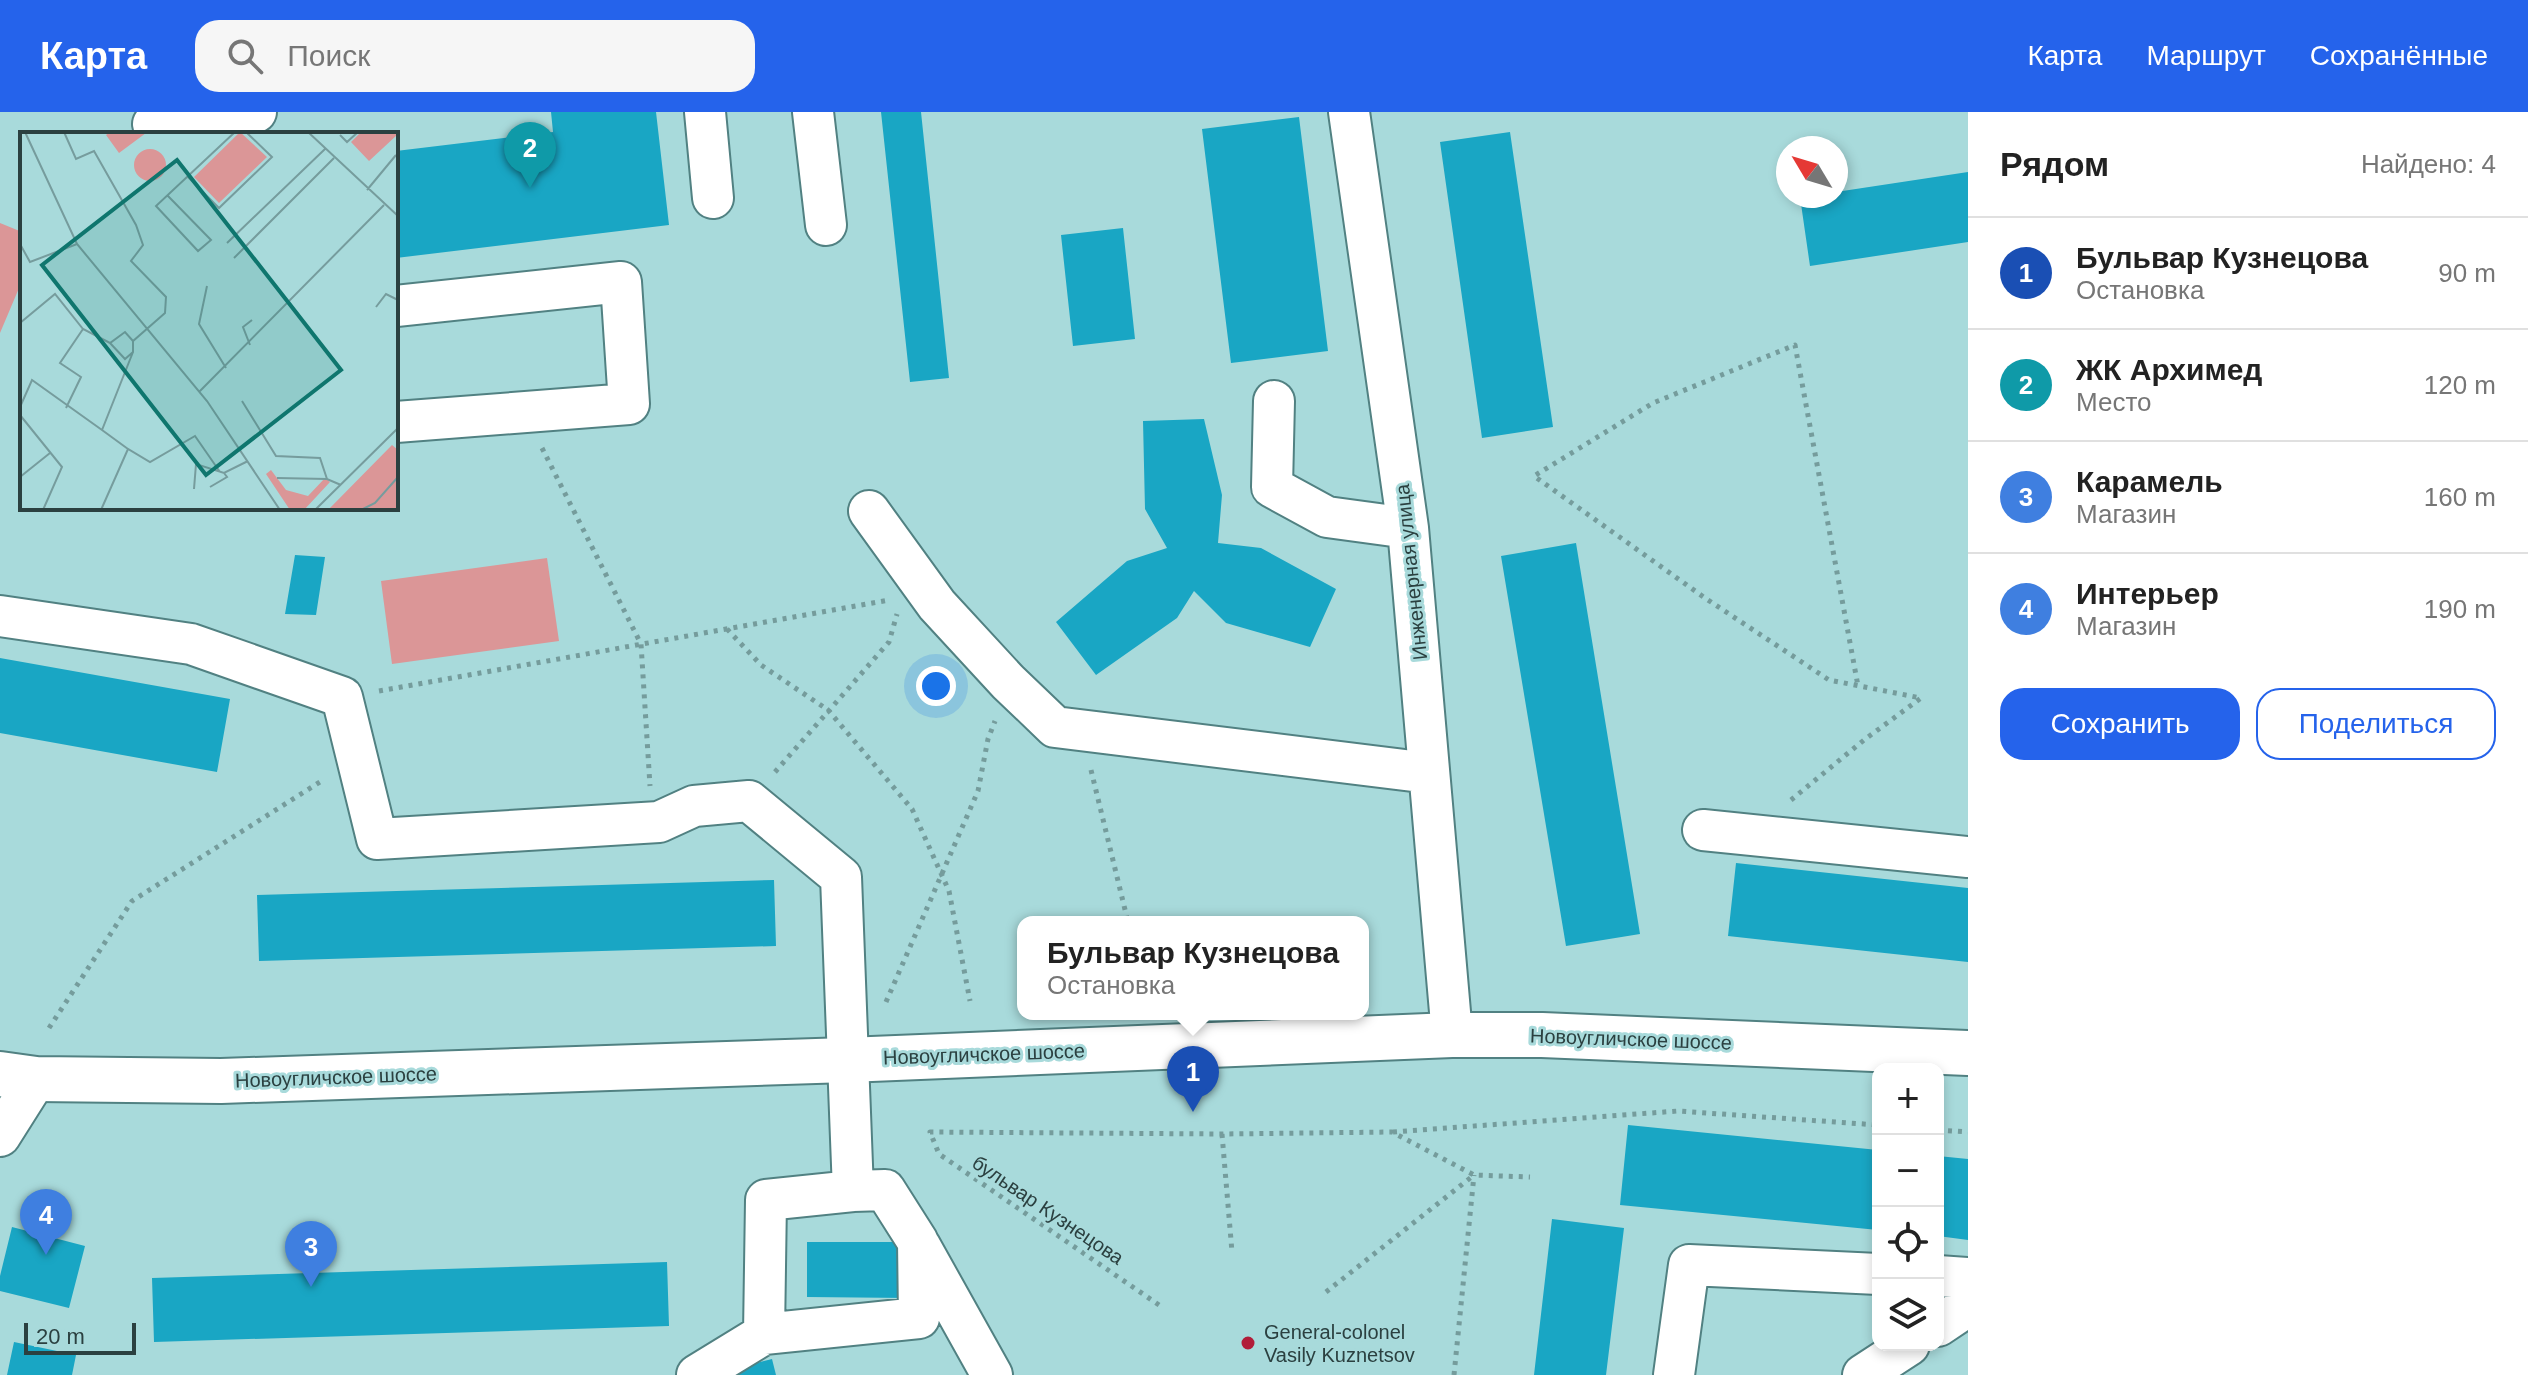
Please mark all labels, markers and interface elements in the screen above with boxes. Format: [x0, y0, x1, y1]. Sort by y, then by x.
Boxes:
search box [195, 20, 755, 92]
icon: search [223, 34, 267, 78]
text: Карта [40, 35, 147, 77]
text: Поиск [287, 39, 370, 72]
text: Карта [2027, 40, 2102, 71]
text: Маршрут [2146, 40, 2266, 71]
text: Сохранённые [2310, 40, 2488, 71]
pin: 2 [504, 122, 556, 188]
inset map [20, 132, 398, 510]
north arrow [1776, 136, 1848, 208]
text: Рядом [2000, 145, 2109, 183]
text: Найдено: 4 [2361, 149, 2496, 179]
text: Бульвар Кузнецова [2076, 241, 2368, 274]
text: 1 [2019, 258, 2033, 288]
text: 90 m [2438, 258, 2496, 288]
text: Остановка [2076, 275, 2204, 305]
text: ЖК Архимед [2076, 353, 2262, 386]
text: 2 [2019, 370, 2033, 400]
text: 120 m [2424, 370, 2496, 400]
text: Место [2076, 387, 2152, 417]
text: Карамель [2076, 465, 2223, 498]
street label: Инженерная улица [1391, 482, 1431, 661]
text: 3 [2019, 482, 2033, 512]
text: 160 m [2424, 482, 2496, 512]
text: Магазин [2076, 499, 2176, 529]
text: Интерьер [2076, 577, 2219, 610]
text: 4 [2019, 594, 2033, 624]
text: 190 m [2424, 594, 2496, 624]
text: Магазин [2076, 611, 2176, 641]
your location [916, 666, 956, 706]
button: Сохранить [2000, 688, 2240, 760]
button: Поделиться [2256, 688, 2496, 760]
popup [1017, 916, 1369, 1020]
text: Бульвар Кузнецова [1047, 936, 1339, 969]
text: Остановка [1047, 970, 1175, 1000]
street label: Новоугличское шоссе [1530, 1024, 1732, 1054]
street label: Новоугличское шоссе [883, 1039, 1085, 1069]
pin: 1 [1167, 1046, 1219, 1112]
street label: Новоугличское шоссе [235, 1062, 437, 1092]
map controls [1872, 1063, 1944, 1351]
button: + [1872, 1063, 1944, 1135]
button: − [1872, 1135, 1944, 1207]
street label: бульвар Кузнецова [968, 1151, 1129, 1269]
pin: 4 [20, 1189, 72, 1255]
button: locate [1872, 1207, 1944, 1279]
pin: 3 [285, 1221, 337, 1287]
button: layers [1872, 1279, 1944, 1351]
scale bar [24, 1319, 136, 1355]
place label: General-colonel Vasily Kuznetsov [1264, 1321, 1415, 1366]
text: 20 m [36, 1324, 85, 1349]
marker: General-colonel Vasily Kuznetsov [1239, 1334, 1257, 1352]

